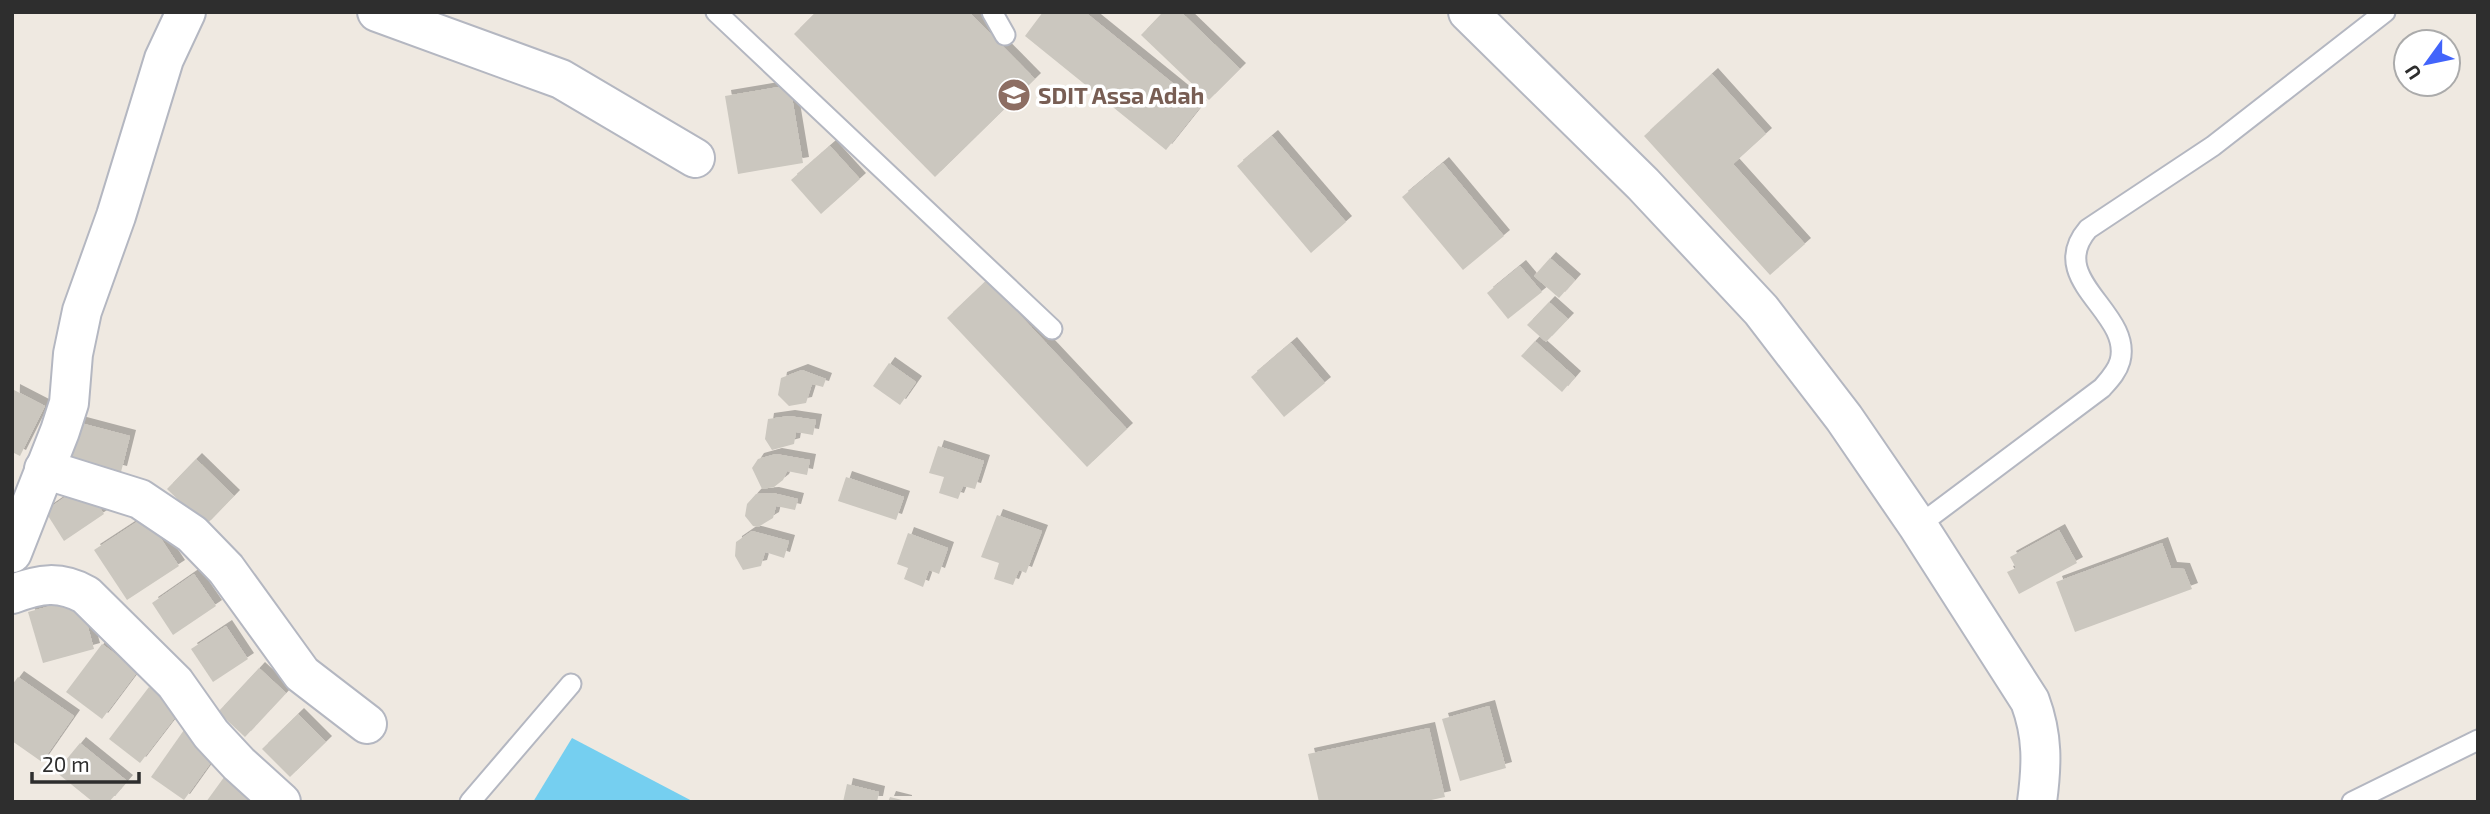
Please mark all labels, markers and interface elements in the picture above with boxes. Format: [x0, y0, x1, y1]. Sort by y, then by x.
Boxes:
north arrow [2392, 28, 2462, 98]
text: U [2399, 61, 2426, 84]
school or university icon: SDIT Assa Adah [995, 76, 1033, 114]
place label: SDIT Assa Adah [1038, 81, 1204, 109]
scale bar [32, 740, 138, 784]
text: 20 m [42, 751, 90, 776]

